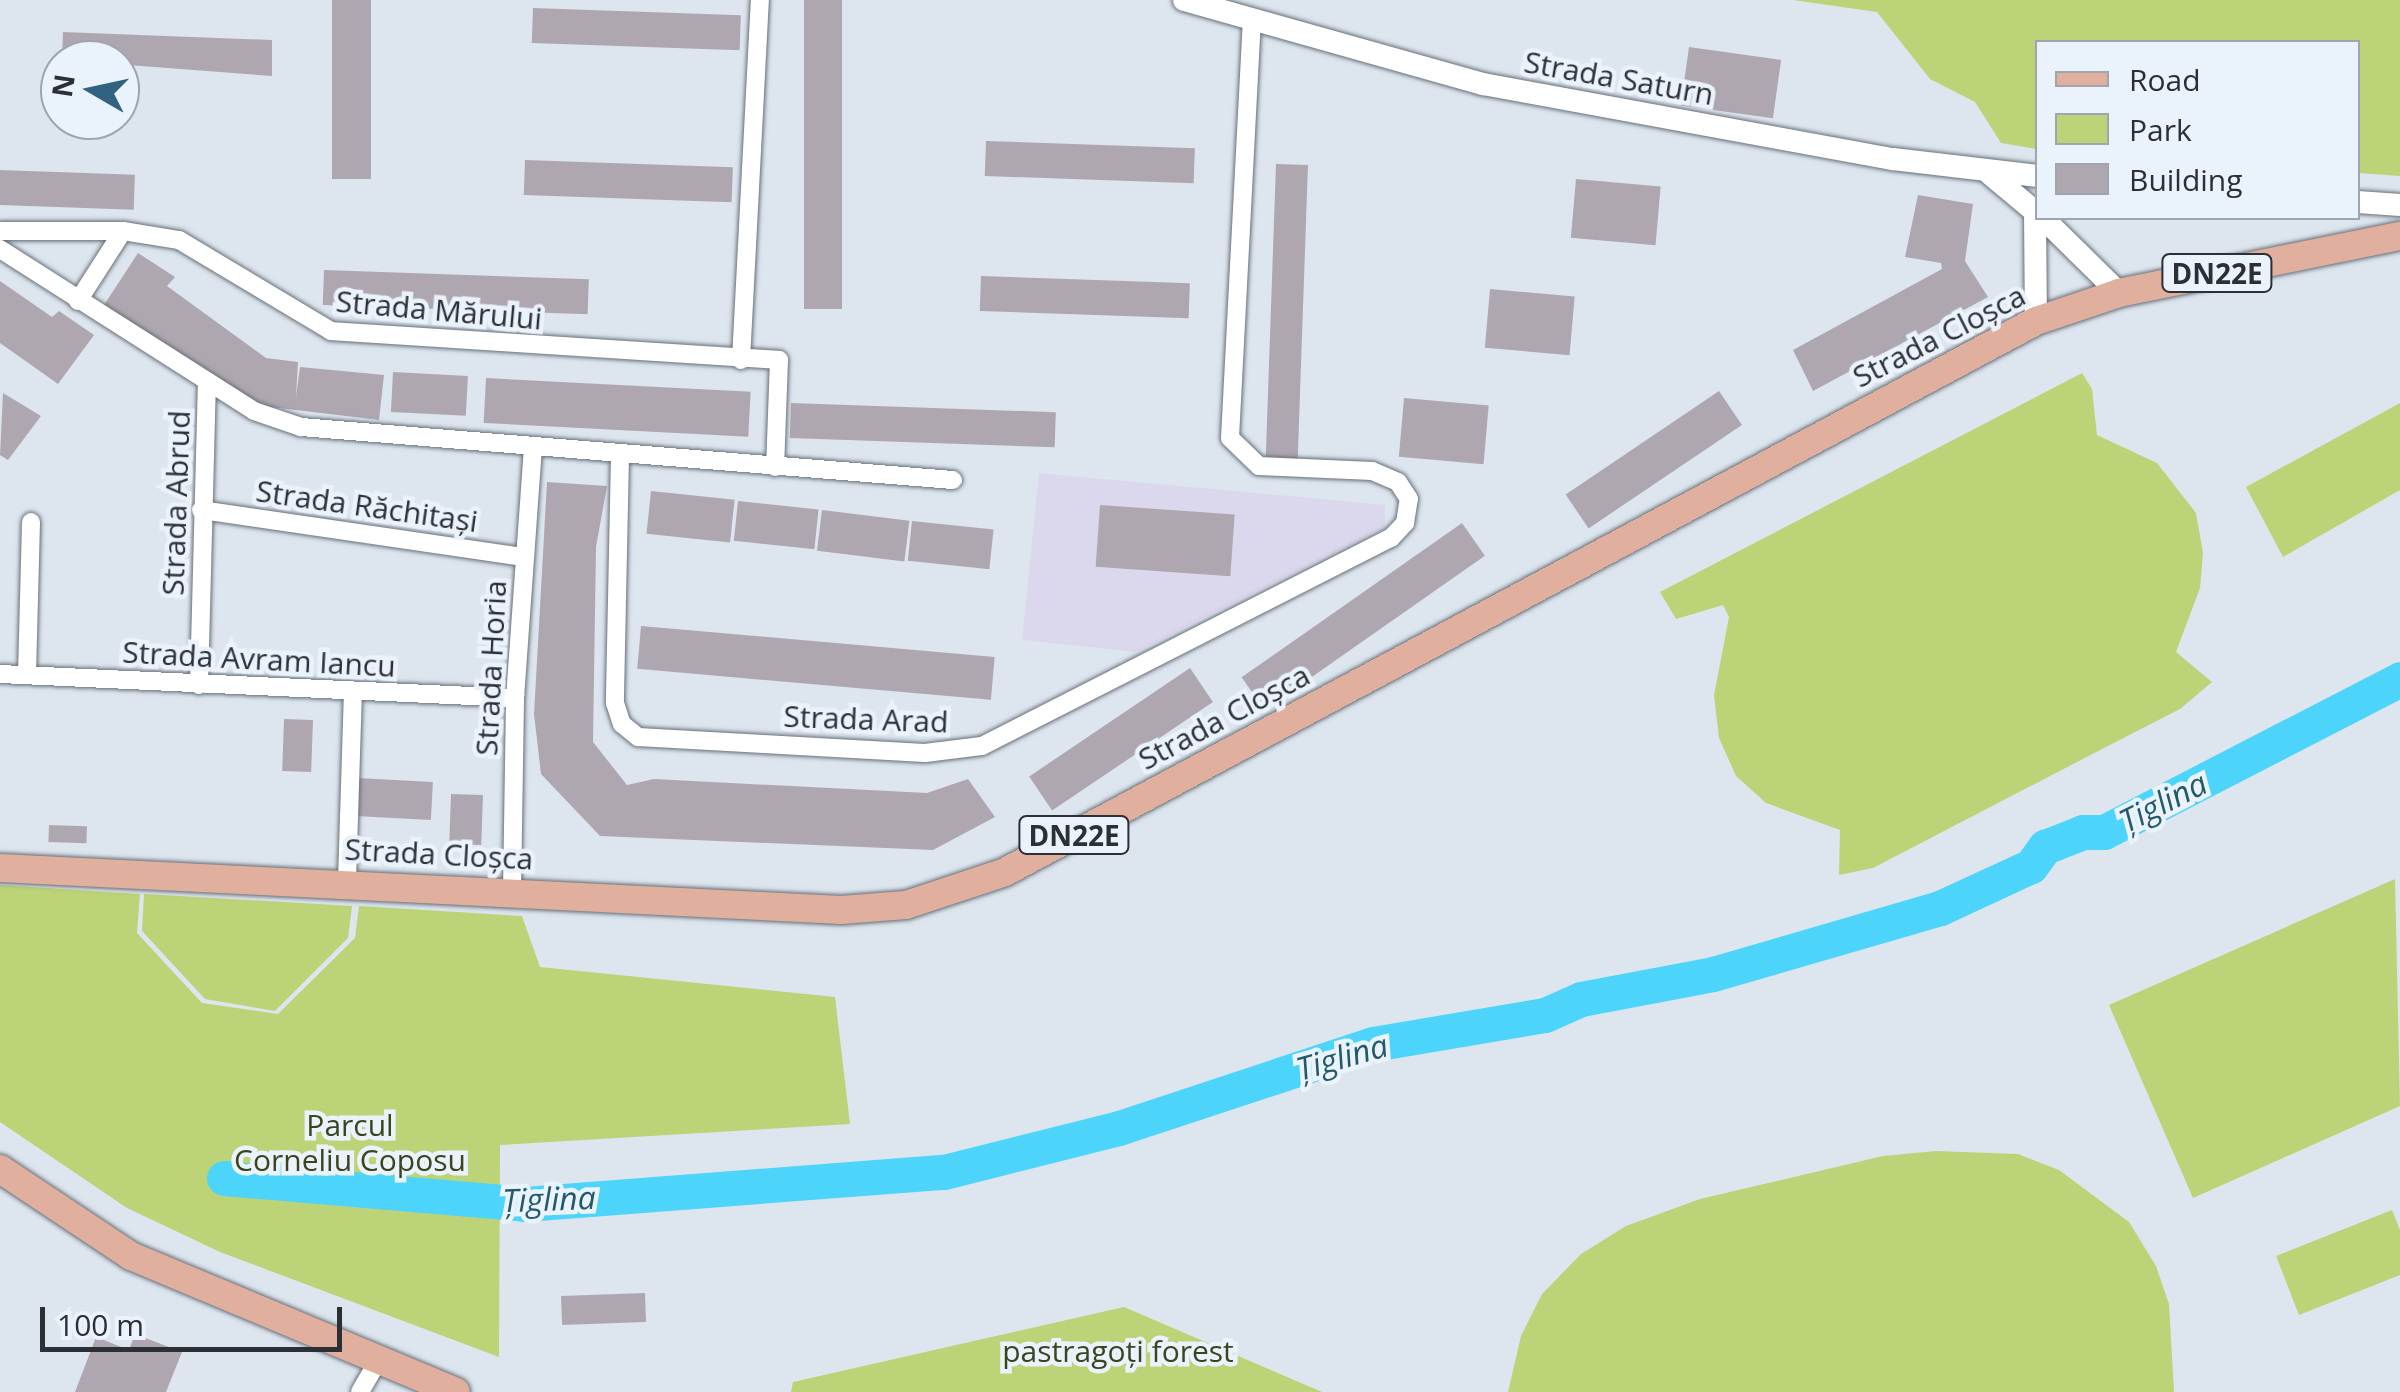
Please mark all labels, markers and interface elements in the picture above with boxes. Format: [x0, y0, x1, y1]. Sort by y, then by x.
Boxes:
north arrow [40, 40, 140, 140]
legend [2035, 40, 2360, 220]
street label: Strada Saturn [1521, 44, 1717, 112]
text: Road [2129, 59, 2201, 100]
text: N [42, 71, 83, 100]
text: Park [2129, 109, 2192, 150]
text: Building [2129, 159, 2243, 200]
road number: DN22E [2160, 250, 2274, 296]
street label: Strada Cloșca [1847, 277, 2031, 395]
street label: Strada Mărului [334, 283, 544, 337]
street label: Strada Abrud [155, 410, 197, 596]
street label: Strada Răchitași [254, 473, 480, 539]
street label: Strada Horia [468, 579, 514, 757]
street label: Strada Avram Iancu [121, 634, 397, 684]
street label: Strada Cloșca [1132, 657, 1316, 777]
street label: Strada Arad [783, 698, 949, 740]
water label: Țiglina [2113, 764, 2213, 840]
road number: DN22E [1016, 812, 1132, 858]
street label: Strada Cloșca [344, 831, 534, 877]
water label: Țiglina [1292, 1026, 1392, 1088]
park label: Parcul Corneliu Coposu [234, 1107, 466, 1178]
water label: Țiglina [502, 1178, 596, 1220]
scale bar [45, 1287, 348, 1349]
text: 100 m [57, 1304, 144, 1345]
park label: pastragoți forest [1002, 1333, 1234, 1369]

